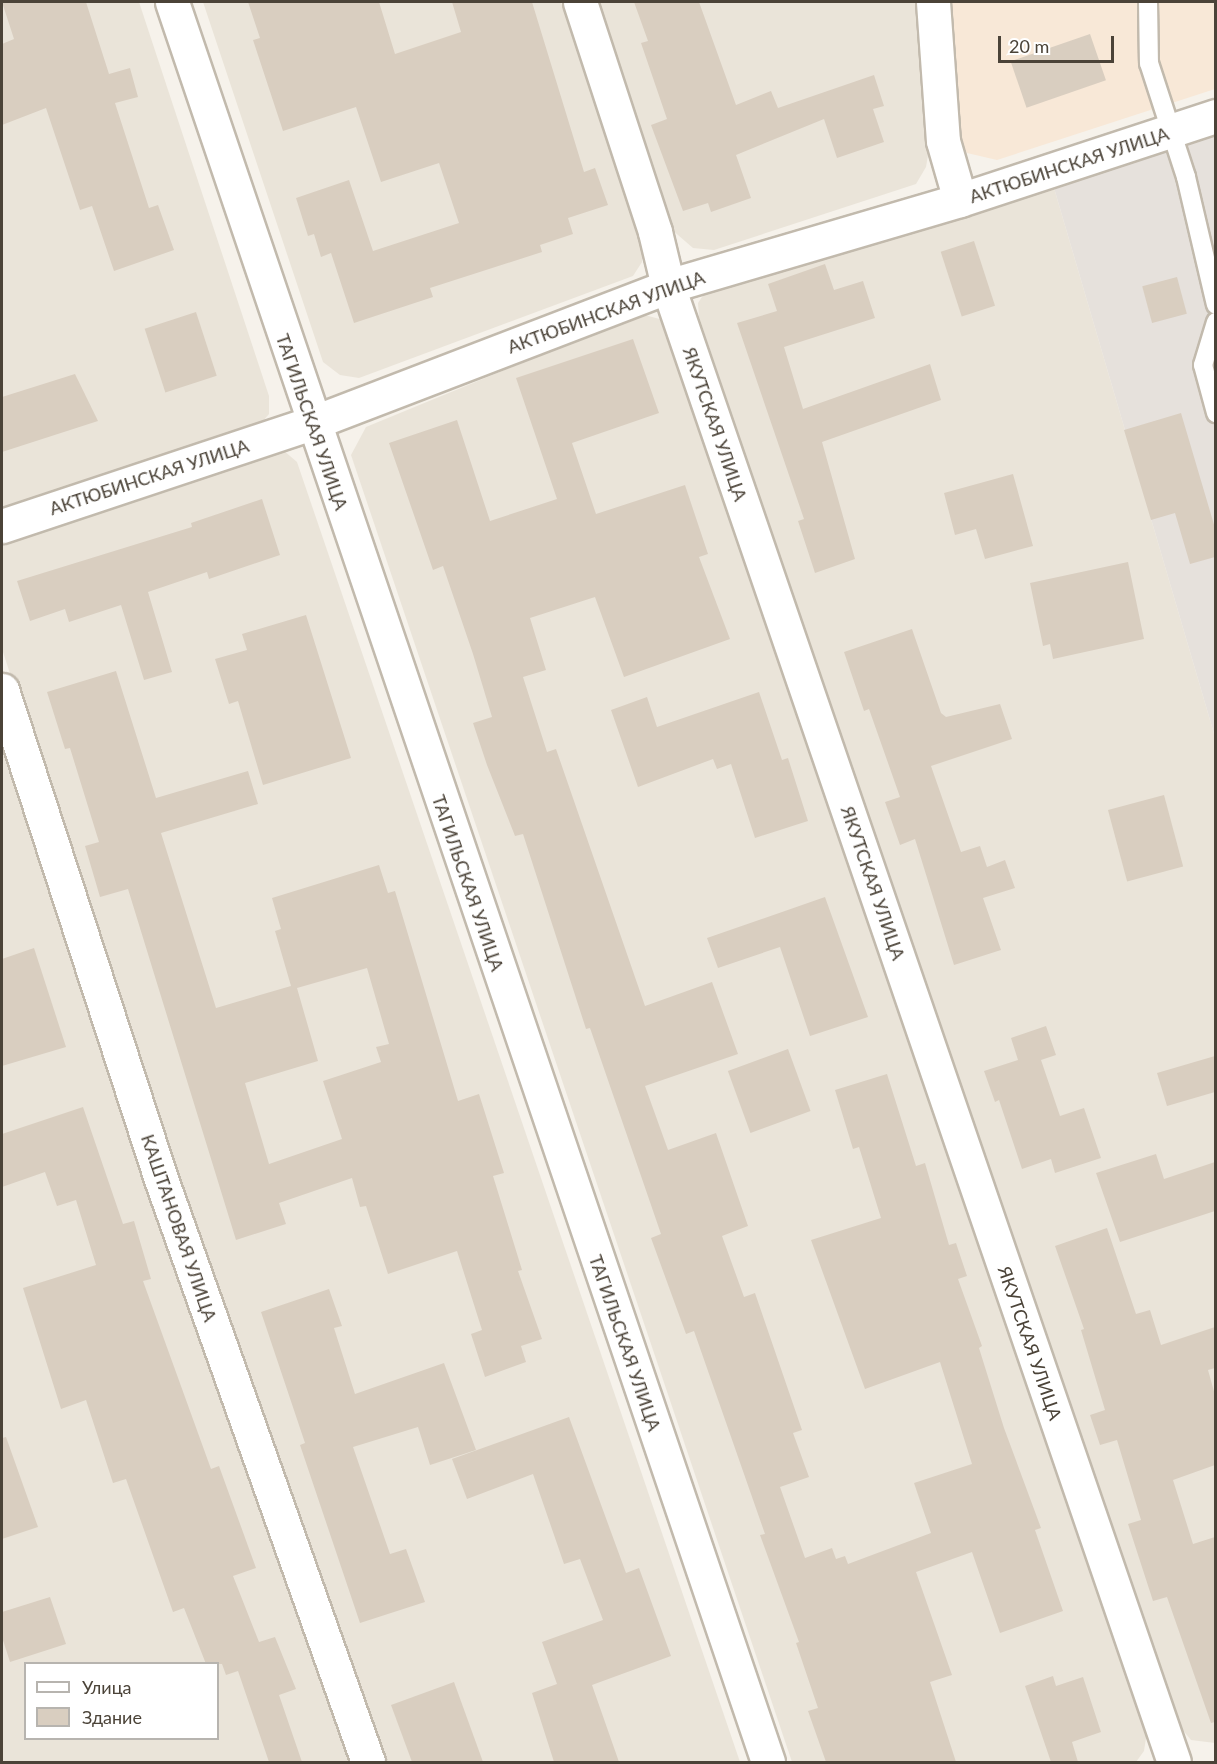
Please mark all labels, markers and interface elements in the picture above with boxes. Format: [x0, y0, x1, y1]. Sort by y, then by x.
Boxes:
scale bar [1001, 24, 1116, 62]
text: 20 m [1009, 35, 1049, 57]
street label: АКТЮБИНСКАЯ УЛИЦА [967, 123, 1171, 207]
street label: АКТЮБИНСКАЯ УЛИЦА [504, 266, 708, 358]
street label: ТАГИЛЬСКАЯ УЛИЦА [272, 331, 352, 513]
street label: ЯКУТСКАЯ УЛИЦА [679, 344, 751, 504]
street label: АКТЮБИНСКАЯ УЛИЦА [47, 435, 251, 519]
street label: ТАГИЛЬСКАЯ УЛИЦА [428, 792, 508, 974]
street label: ЯКУТСКАЯ УЛИЦА [837, 803, 909, 963]
street label: КАШТАНОВАЯ УЛИЦА [137, 1131, 221, 1325]
street label: ТАГИЛЬСКАЯ УЛИЦА [585, 1252, 665, 1434]
street label: ЯКУТСКАЯ УЛИЦА [994, 1263, 1066, 1423]
legend [24, 1662, 219, 1740]
text: Улица [82, 1676, 132, 1698]
text: Здание [82, 1706, 142, 1728]

